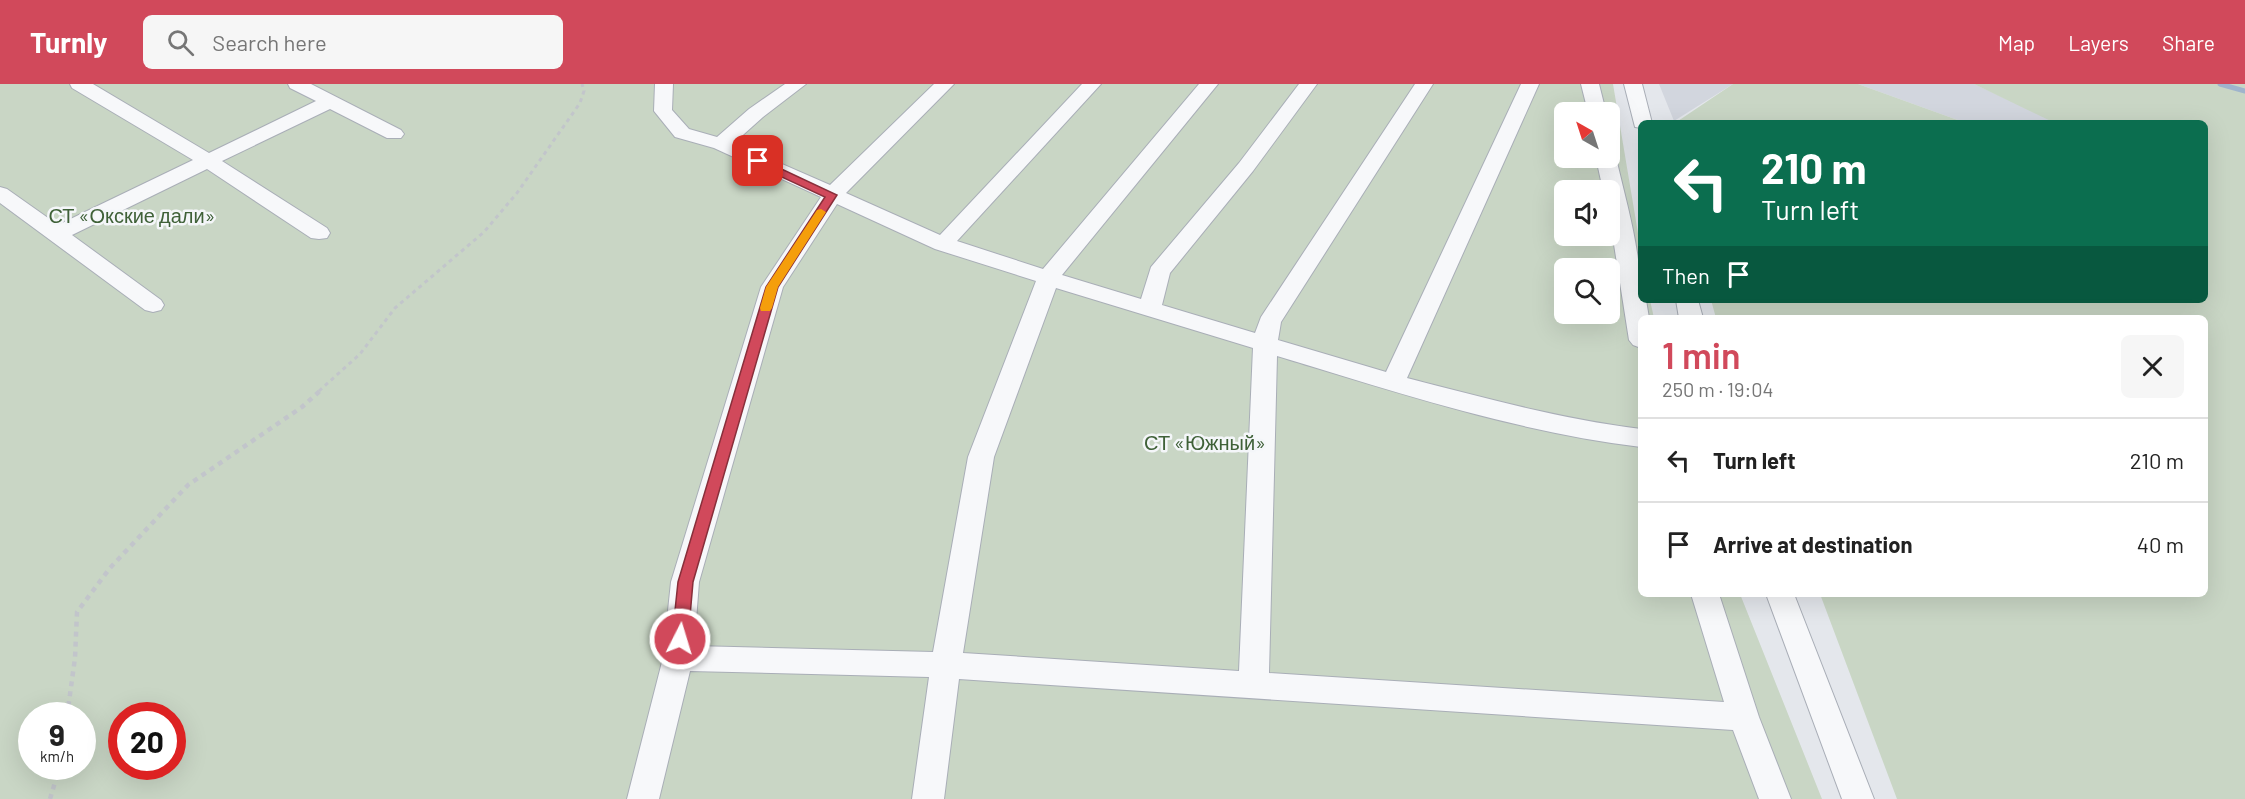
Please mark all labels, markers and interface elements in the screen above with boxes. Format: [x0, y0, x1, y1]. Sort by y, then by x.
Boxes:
search box [143, 15, 563, 69]
text: Turnly [30, 25, 107, 59]
icon: search [164, 26, 197, 59]
text: Search here [212, 29, 327, 55]
text: Map [1998, 30, 2035, 55]
text: Layers [2068, 30, 2129, 55]
text: Share [2162, 30, 2215, 55]
north arrow [1554, 102, 1620, 168]
map controls [1554, 102, 1620, 324]
pin [732, 135, 783, 186]
text: 210 m [1761, 142, 1867, 192]
icon: arrive [741, 144, 774, 177]
icon: left [1662, 144, 1740, 222]
button: sound [1554, 180, 1620, 246]
text: Turn left [1761, 193, 1859, 225]
park label: СТ «Окские дали» [49, 203, 215, 227]
button: search [1554, 258, 1620, 324]
icon: arrive [1722, 258, 1755, 291]
text: Then [1662, 262, 1710, 288]
text: 1 min [1662, 333, 1741, 376]
button: close [2121, 335, 2184, 398]
text: 250 m · 19:04 [1662, 377, 1774, 401]
park label: СТ «Южный» [1144, 430, 1266, 454]
icon: left [1662, 444, 1695, 477]
text: Turn left [1713, 447, 1796, 473]
text: 210 m [2130, 447, 2184, 473]
icon: arrive [1662, 528, 1695, 561]
text: Arrive at destination [1713, 531, 1912, 557]
text: 40 m [2137, 531, 2184, 557]
position arrow [648, 607, 712, 671]
speed limit sign: 20 [108, 702, 186, 780]
text: 9 [49, 716, 65, 752]
text: km/h [40, 747, 74, 765]

